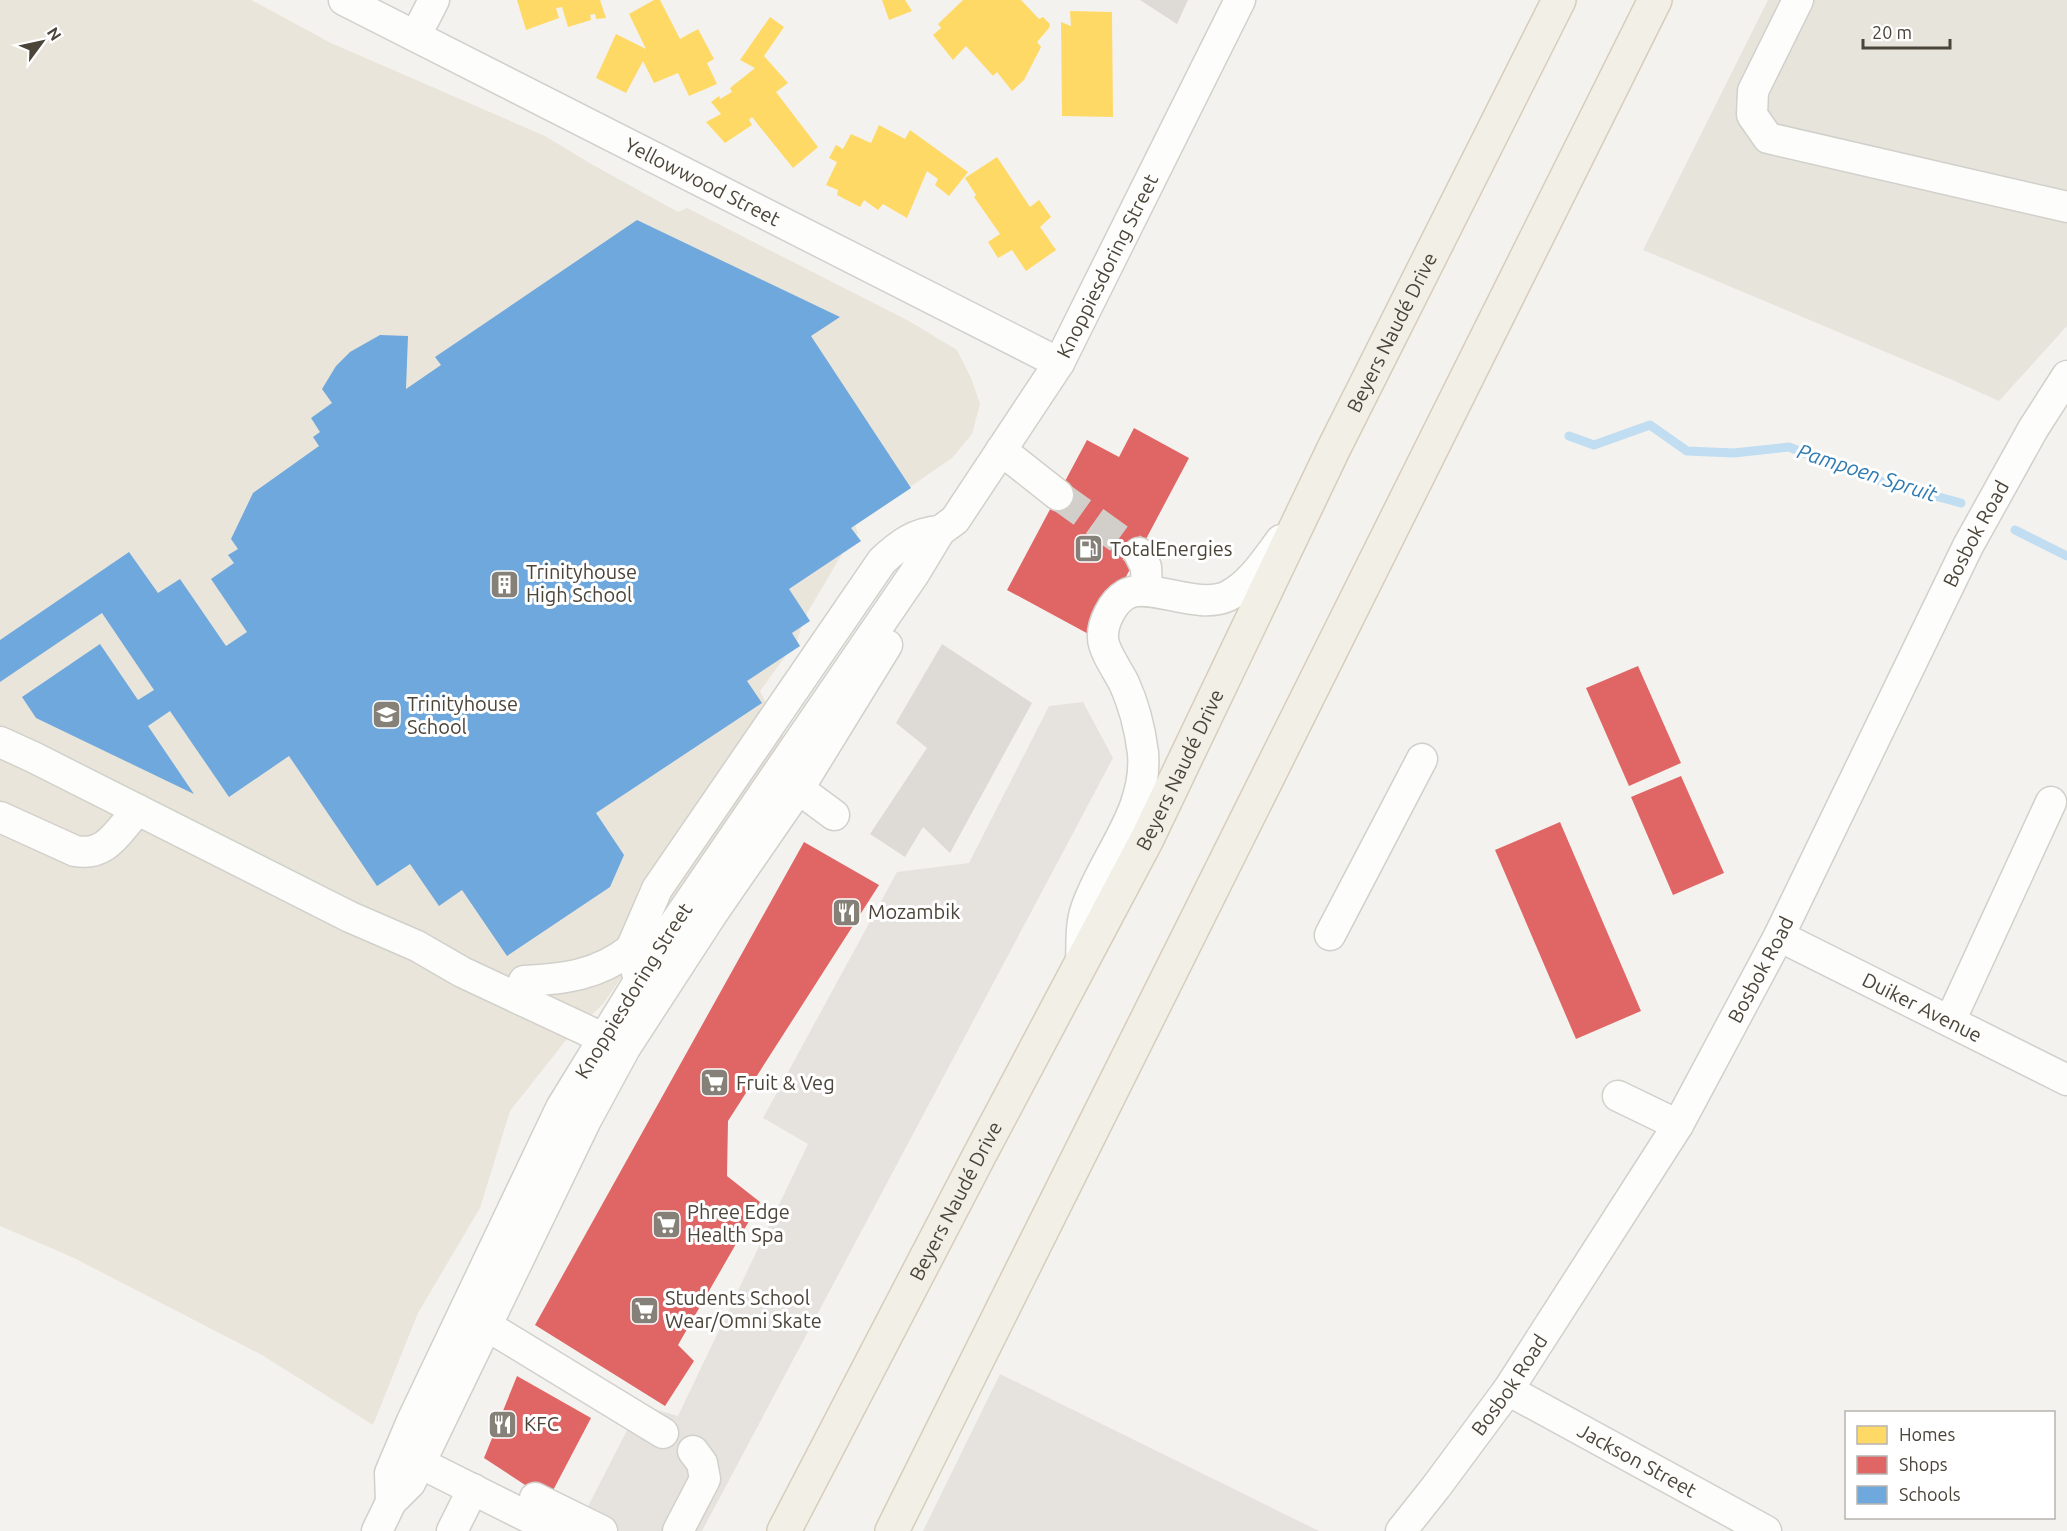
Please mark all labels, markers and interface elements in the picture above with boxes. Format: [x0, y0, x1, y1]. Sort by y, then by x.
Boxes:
north arrow [12, 12, 72, 72]
scale bar [1863, 12, 1950, 50]
text: 20 m [1872, 22, 1912, 42]
text: N [44, 24, 65, 44]
street label: Yellowwood Street [621, 133, 784, 231]
street label: Knoppiesdoring Street [1051, 170, 1162, 362]
street label: Beyers Naudé Drive [1342, 249, 1441, 416]
water label: Pampoen Spruit [1794, 438, 1941, 506]
street label: Bosbok Road [1938, 476, 2013, 591]
fuel station icon: TotalEnergies [1073, 533, 1105, 565]
place label: TotalEnergies [1110, 537, 1233, 560]
place label: Trinityhouse High School [526, 560, 637, 606]
building icon: Trinityhouse High School [489, 568, 521, 600]
street label: Beyers Naudé Drive [1131, 685, 1228, 854]
place label: Trinityhouse School [407, 692, 518, 738]
school or university icon: Trinityhouse School [370, 699, 402, 731]
restaurant icon: Mozambik [831, 896, 863, 928]
street label: Knoppiesdoring Street [570, 898, 697, 1083]
place label: Mozambik [868, 900, 960, 923]
street label: Bosbok Road [1723, 912, 1798, 1027]
street label: Duiker Avenue [1859, 968, 1986, 1047]
supermarket icon: Fruit & Veg [699, 1067, 731, 1099]
place label: Fruit & Veg [736, 1071, 835, 1094]
street label: Beyers Naudé Drive [904, 1117, 1006, 1284]
place label: Phree Edge Health Spa [687, 1200, 790, 1246]
supermarket icon: Phree Edge Health Spa [650, 1208, 682, 1240]
place label: Students School Wear/Omni Skate [665, 1286, 822, 1332]
supermarket icon: Students School Wear/Omni Skate [628, 1294, 660, 1326]
street label: Bosbok Road [1466, 1330, 1552, 1440]
restaurant icon: KFC [487, 1408, 519, 1440]
legend [1845, 1411, 2055, 1519]
place label: KFC [524, 1412, 559, 1435]
street label: Jackson Street [1574, 1418, 1701, 1502]
text: Homes [1899, 1424, 1956, 1444]
text: Shops [1899, 1454, 1948, 1474]
text: Schools [1899, 1484, 1961, 1504]

